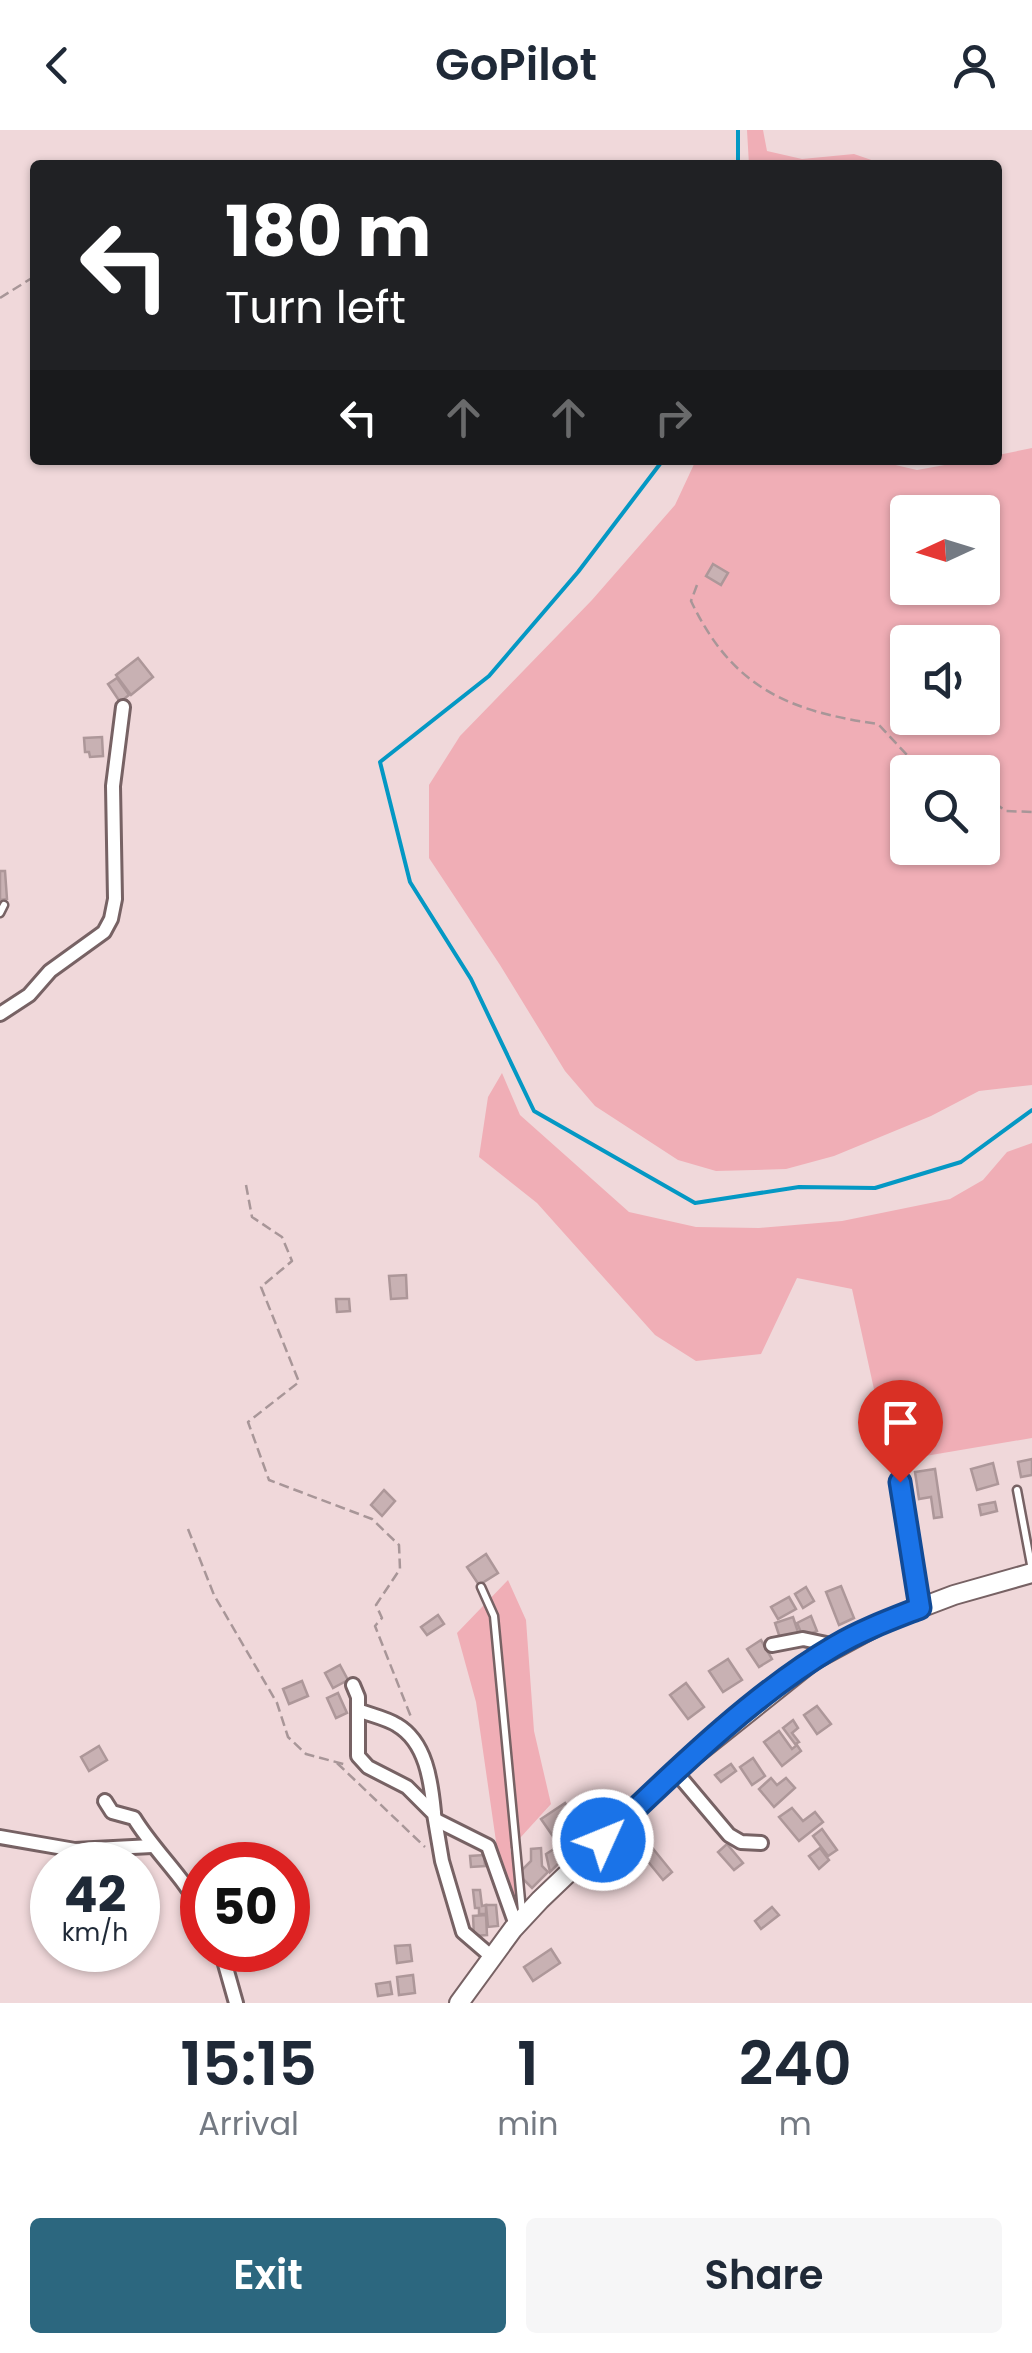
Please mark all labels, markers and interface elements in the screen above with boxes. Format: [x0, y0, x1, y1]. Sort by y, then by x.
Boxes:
text: GoPilot [435, 33, 597, 96]
icon: back [30, 38, 85, 93]
icon: person [947, 38, 1002, 93]
text: 180 m [225, 182, 431, 281]
icon: left [60, 200, 190, 330]
text: Turn left [225, 276, 406, 339]
icon: left [331, 390, 386, 445]
icon: ahead [436, 390, 491, 445]
icon: ahead [541, 390, 596, 445]
icon: right [646, 390, 701, 445]
north arrow [890, 495, 1000, 605]
map controls [890, 495, 1000, 865]
button: sound [890, 625, 1000, 735]
button: search [890, 755, 1000, 865]
pin [858, 1380, 943, 1483]
icon: arrive [873, 1395, 928, 1450]
position arrow [551, 1788, 655, 1892]
speed limit sign: 50 [180, 1842, 310, 1972]
text: 42 [64, 1859, 126, 1930]
text: km/h [62, 1915, 128, 1950]
text: 15:15 [180, 2022, 317, 2106]
text: 1 [517, 2022, 539, 2106]
text: 240 [739, 2022, 852, 2106]
text: Arrival [198, 2101, 299, 2146]
text: min [497, 2101, 558, 2146]
text: m [779, 2101, 812, 2146]
button: Exit [30, 2218, 506, 2333]
button: Share [526, 2218, 1002, 2333]

